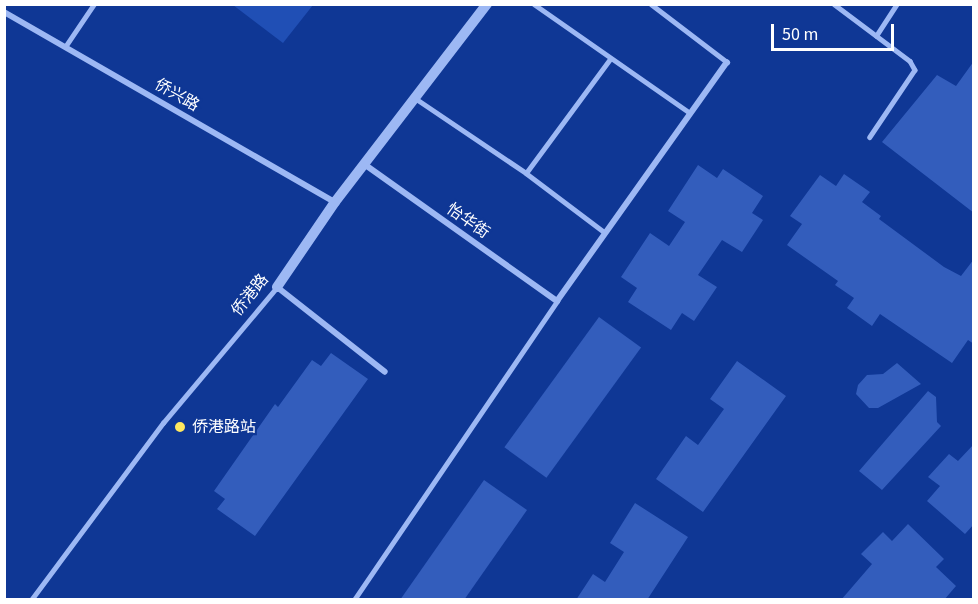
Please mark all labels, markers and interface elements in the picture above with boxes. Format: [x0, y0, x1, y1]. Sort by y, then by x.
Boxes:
scale bar [774, 12, 897, 50]
text: 50 m [782, 22, 818, 47]
street label: 侨兴路 [151, 75, 203, 115]
street label: 怡华街 [443, 199, 493, 243]
street label: 侨港路 [227, 270, 273, 320]
place label: 侨港路站 [192, 417, 256, 437]
marker: 侨港路站 [173, 420, 187, 434]

